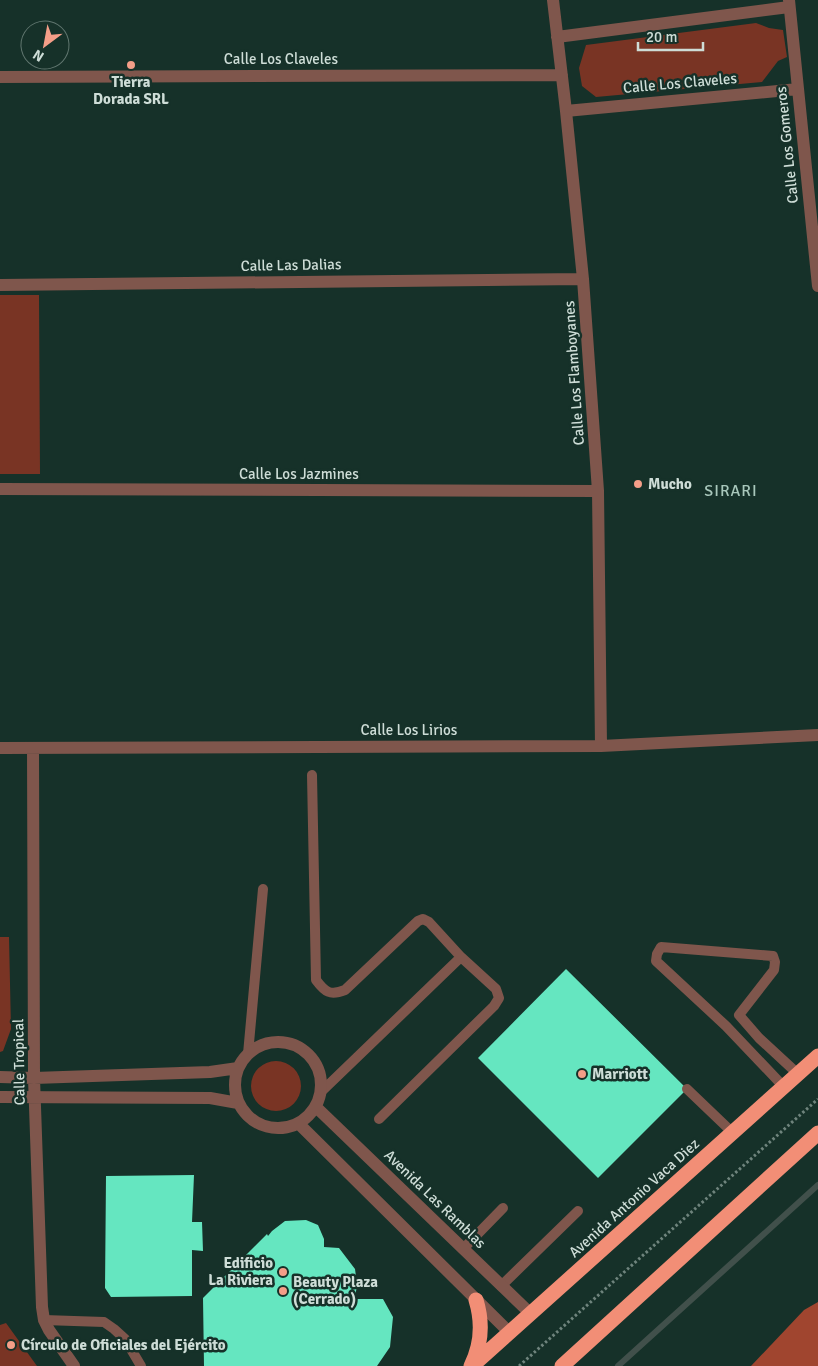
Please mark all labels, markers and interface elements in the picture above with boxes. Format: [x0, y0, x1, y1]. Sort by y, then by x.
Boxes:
north arrow [20, 20, 70, 70]
scale bar [638, 20, 703, 52]
text: 20 m [646, 28, 677, 46]
text: N [30, 46, 47, 65]
street label: Calle Los Claveles [224, 50, 339, 68]
marker: Tierra Dorada SRL [125, 59, 137, 71]
street label: Calle Los Claveles [622, 69, 738, 97]
place label: Tierra Dorada SRL [93, 73, 169, 108]
street label: Calle Los Gomeros [772, 85, 802, 204]
street label: Calle Las Dalias [240, 255, 342, 275]
street label: Calle Los Flamboyanes [560, 300, 588, 446]
street label: Calle Los Jazmines [239, 465, 359, 483]
place label: Mucho [648, 475, 692, 493]
marker: Mucho [632, 478, 644, 490]
district label: SIRARI [704, 481, 758, 501]
street label: Calle Los Lirios [361, 721, 458, 739]
street label: Calle Tropical [9, 1019, 29, 1105]
place label: Marriott [592, 1065, 648, 1083]
marker: Marriott [576, 1068, 588, 1080]
street label: Avenida Antonio Vaca Diez [565, 1134, 703, 1261]
street label: Avenida Las Ramblas [380, 1146, 490, 1252]
place label: Edificio La Riviera [208, 1254, 273, 1289]
marker: Edificio La Riviera [277, 1266, 289, 1278]
place label: Beauty Plaza (Cerrado) [293, 1273, 378, 1308]
marker: Beauty Plaza (Cerrado) [277, 1285, 289, 1297]
place label: Círculo de Oficiales del Ejército [21, 1336, 226, 1354]
marker: Círculo de Oficiales del Ejército [5, 1339, 17, 1351]

